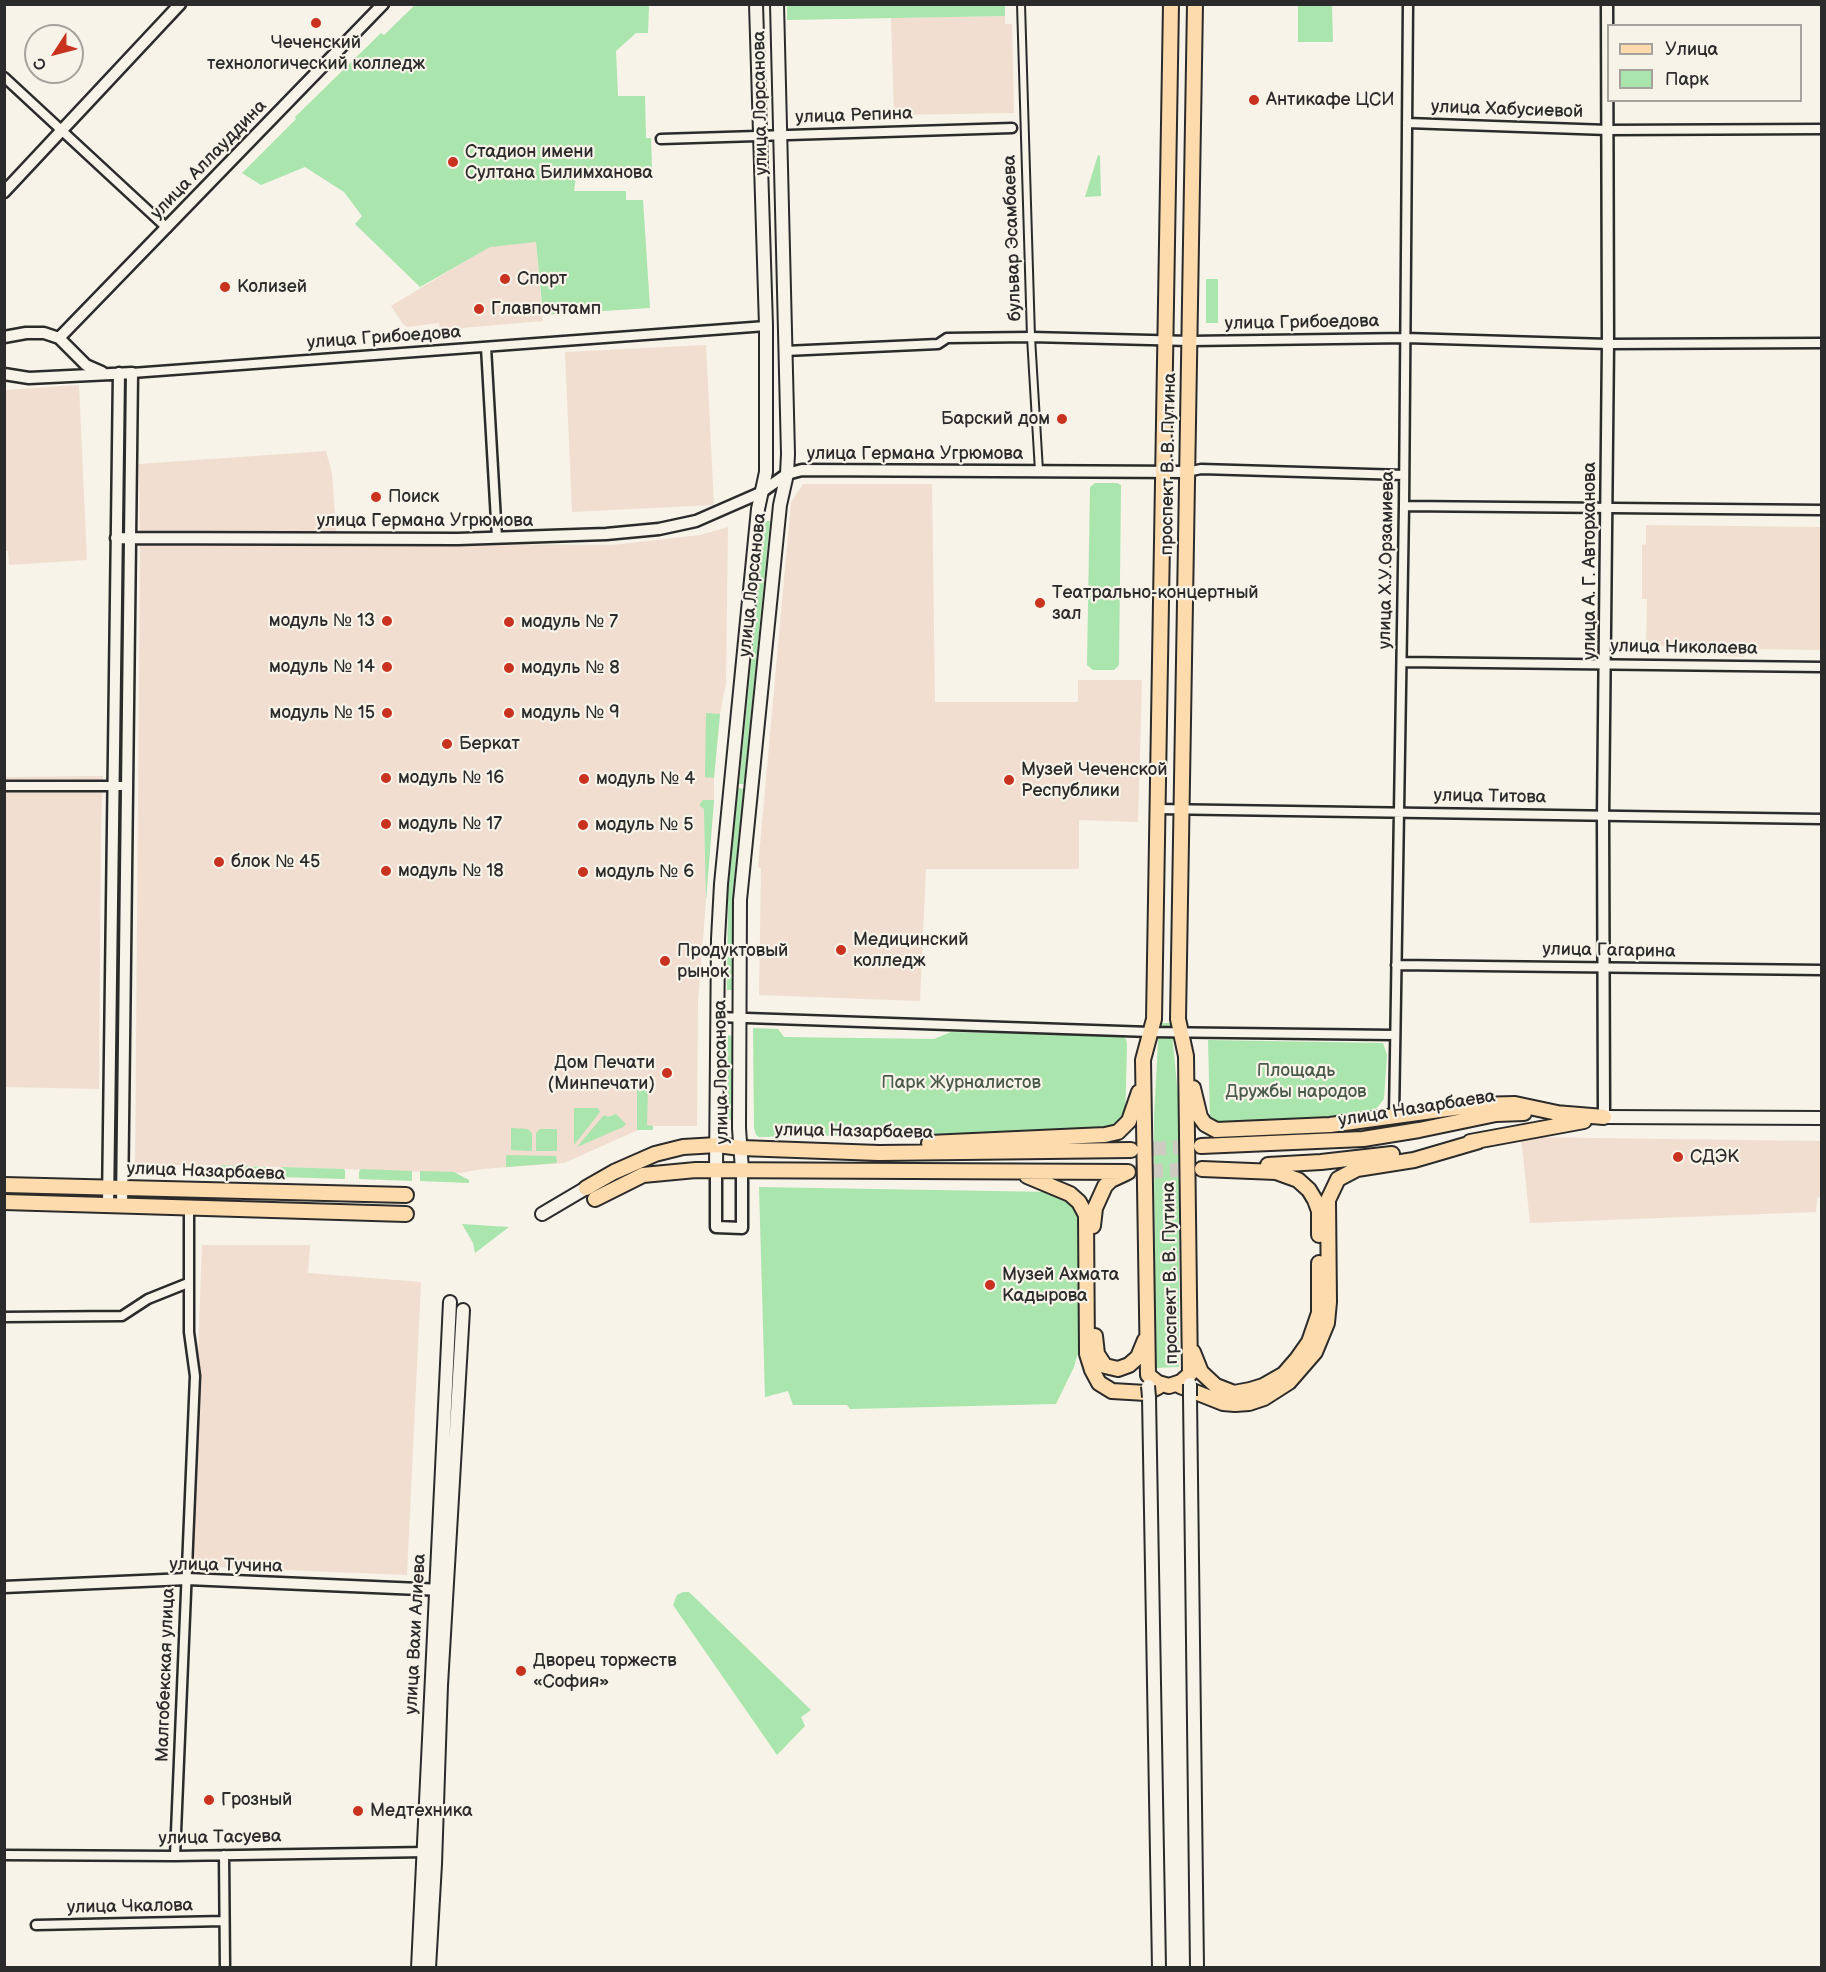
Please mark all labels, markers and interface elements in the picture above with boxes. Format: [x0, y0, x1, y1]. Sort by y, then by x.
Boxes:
marker: Чеченский технологический колледж [309, 16, 323, 30]
north arrow [24, 24, 84, 84]
legend [1607, 24, 1802, 102]
street label: улица Лорсанова [749, 30, 773, 176]
place label: Чеченский технологический колледж [207, 32, 425, 74]
text: Улица [1665, 39, 1718, 60]
text: С [30, 54, 52, 74]
text: Парк [1665, 69, 1709, 90]
place label: Антикафе ЦСИ [1266, 89, 1395, 111]
marker: Антикафе ЦСИ [1247, 93, 1261, 107]
street label: улица Аллауддина [146, 96, 272, 224]
street label: улица Хабусиевой [1430, 97, 1584, 123]
street label: улица Репина [795, 103, 913, 129]
place label: Стадион имени Султана Билимханова [465, 141, 653, 184]
street label: бульвар Эсамбаева [999, 154, 1027, 322]
marker: Стадион имени Султана Билимханова [446, 155, 460, 169]
place label: Спорт [517, 268, 567, 290]
marker: Спорт [498, 272, 512, 286]
place label: Колизей [237, 276, 307, 298]
marker: Колизей [218, 280, 232, 294]
place label: Главпочтамп [491, 298, 601, 320]
marker: Главпочтамп [472, 302, 486, 316]
street label: улица Грибоедова [1225, 311, 1379, 335]
street label: улица Грибоедова [306, 322, 462, 354]
street label: проспект В. В. Путина [1157, 372, 1181, 556]
place label: Барский дом [941, 408, 1050, 430]
marker: Барский дом [1055, 412, 1069, 426]
street label: улица Германа Угрюмова [807, 443, 1023, 465]
street label: улица А. Г. Авторханова [1579, 462, 1601, 660]
street label: улица Х.У.Орзамиева [1375, 471, 1399, 649]
place label: Поиск [388, 486, 439, 508]
marker: Поиск [369, 490, 383, 504]
street label: улица Германа Угрюмова [317, 510, 533, 532]
street label: улица Лорсанова [735, 512, 771, 658]
place label: Театрально-концертный зал [1052, 582, 1259, 624]
marker: Театрально-концертный зал [1033, 596, 1047, 610]
place label: модуль № 13 [269, 610, 375, 632]
place label: модуль № 7 [521, 611, 618, 633]
marker: модуль № 13 [380, 614, 394, 628]
marker: модуль № 7 [502, 615, 516, 629]
street label: улица Николаева [1610, 636, 1758, 660]
place label: модуль № 14 [269, 656, 375, 678]
place label: модуль № 8 [521, 657, 620, 679]
marker: модуль № 14 [380, 660, 394, 674]
marker: модуль № 8 [502, 661, 516, 675]
place label: модуль № 15 [270, 702, 375, 724]
place label: модуль № 9 [521, 702, 620, 724]
marker: модуль № 15 [380, 706, 394, 720]
marker: модуль № 9 [502, 706, 516, 720]
place label: Беркат [459, 733, 520, 755]
marker: Беркат [440, 737, 454, 751]
place label: Музей Чеченской Республики [1021, 759, 1167, 802]
place label: модуль № 16 [398, 767, 504, 789]
place label: модуль № 4 [596, 768, 695, 790]
marker: модуль № 16 [379, 771, 393, 785]
marker: модуль № 4 [577, 772, 591, 786]
marker: Музей Чеченской Республики [1002, 773, 1016, 787]
street label: улица Титова [1434, 785, 1546, 809]
place label: модуль № 17 [398, 813, 502, 835]
place label: модуль № 5 [595, 814, 693, 836]
marker: модуль № 17 [379, 817, 393, 831]
marker: модуль № 5 [576, 818, 590, 832]
place label: блок № 45 [231, 851, 320, 873]
marker: блок № 45 [212, 855, 226, 869]
place label: модуль № 18 [398, 860, 504, 882]
place label: модуль № 6 [595, 861, 694, 883]
marker: модуль № 18 [379, 864, 393, 878]
marker: модуль № 6 [576, 865, 590, 879]
place label: Медицинский колледж [853, 929, 969, 972]
street label: улица Гагарина [1542, 939, 1676, 963]
place label: Продуктовый рынок [677, 940, 788, 982]
marker: Медицинский колледж [834, 943, 848, 957]
marker: Продуктовый рынок [658, 954, 672, 968]
street label: улица Лорсанова [710, 999, 734, 1145]
place label: Дом Печати (Минпечати) [548, 1052, 655, 1094]
park label: Площадь Дружбы народов [1225, 1060, 1367, 1102]
marker: Дом Печати (Минпечати) [660, 1066, 674, 1080]
park label: Парк Журналистов [881, 1072, 1041, 1094]
street label: улица Назарбаева [1337, 1086, 1497, 1132]
street label: улица Назарбаева [774, 1120, 934, 1144]
place label: СДЭК [1690, 1146, 1739, 1168]
marker: СДЭК [1671, 1150, 1685, 1164]
street label: улица Назарбаева [126, 1158, 286, 1186]
street label: проспект В. В. Путина [1159, 1181, 1183, 1365]
place label: Музей Ахмата Кадырова [1002, 1264, 1119, 1306]
marker: Музей Ахмата Кадырова [983, 1278, 997, 1292]
street label: улица Вахи Алиева [401, 1553, 431, 1715]
street label: улица Тучина [169, 1554, 283, 1578]
street label: Малгобекская улица [152, 1587, 180, 1763]
place label: Дворец торжеств «София» [533, 1650, 677, 1692]
marker: Дворец торжеств «София» [514, 1664, 528, 1678]
place label: Грозный [221, 1789, 292, 1811]
marker: Грозный [202, 1793, 216, 1807]
place label: Медтехника [370, 1800, 473, 1822]
marker: Медтехника [351, 1804, 365, 1818]
street label: улица Тасуева [158, 1826, 282, 1850]
street label: улица Чкалова [67, 1895, 193, 1919]

